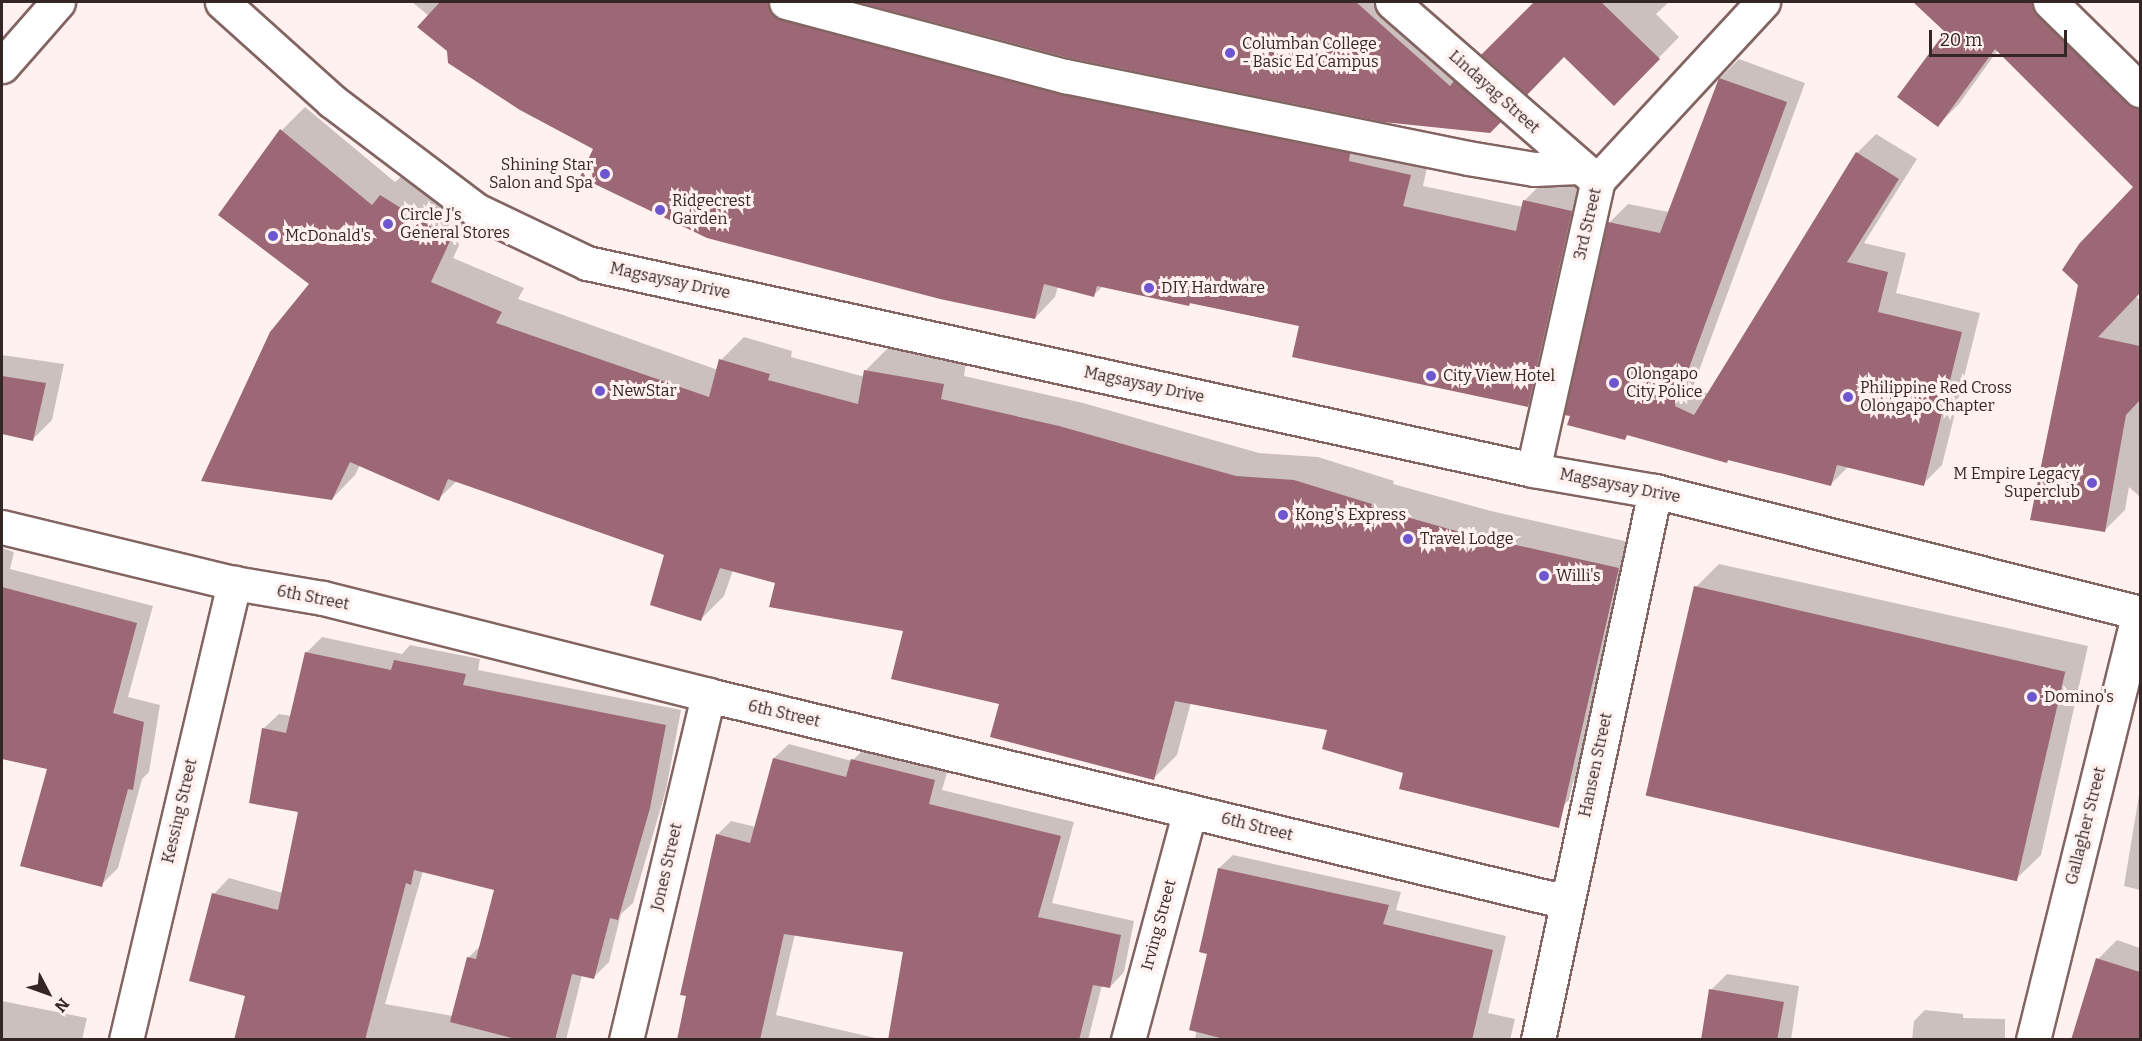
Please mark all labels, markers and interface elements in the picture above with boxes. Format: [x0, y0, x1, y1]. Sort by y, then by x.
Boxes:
scale bar [1932, 18, 2070, 56]
text: 20 m [1940, 29, 1982, 51]
place label: Columban College - Basic Ed Campus [1242, 34, 1379, 72]
marker: Columban College - Basic Ed Campus [1223, 46, 1237, 60]
street label: Lindayag Street [1445, 46, 1543, 138]
place label: Shining Star Salon and Spa [489, 155, 593, 193]
marker: Shining Star Salon and Spa [598, 167, 612, 181]
street label: 3rd Street [1570, 186, 1606, 262]
place label: Ridgecrest Garden [672, 191, 751, 229]
marker: Ridgecrest Garden [653, 203, 667, 217]
place label: Circle J's General Stores [400, 205, 510, 243]
marker: Circle J's General Stores [381, 217, 395, 231]
place label: McDonald's [285, 226, 371, 246]
marker: McDonald's [266, 229, 280, 243]
street label: Magsaysay Drive [608, 259, 732, 303]
place label: DIY Hardware [1161, 278, 1265, 298]
marker: DIY Hardware [1142, 281, 1156, 295]
street label: Magsaysay Drive [1082, 363, 1206, 407]
place label: Olongapo City Police [1626, 364, 1702, 402]
place label: City View Hotel [1443, 366, 1555, 386]
marker: City View Hotel [1424, 369, 1438, 383]
marker: Olongapo City Police [1607, 376, 1621, 390]
place label: Philippine Red Cross Olongapo Chapter [1860, 378, 2012, 416]
place label: NewStar [612, 381, 676, 401]
marker: NewStar [593, 384, 607, 398]
marker: Philippine Red Cross Olongapo Chapter [1841, 390, 1855, 404]
place label: M Empire Legacy Superclub [1953, 464, 2080, 502]
street label: Magsaysay Drive [1558, 465, 1682, 507]
marker: M Empire Legacy Superclub [2085, 476, 2099, 490]
place label: Kong's Express [1295, 505, 1406, 525]
marker: Kong's Express [1276, 508, 1290, 522]
place label: Travel Lodge [1420, 529, 1513, 549]
marker: Travel Lodge [1401, 532, 1415, 546]
place label: Willi's [1556, 566, 1601, 586]
marker: Willi's [1537, 569, 1551, 583]
street label: 6th Street [275, 582, 351, 614]
place label: Domino's [2044, 687, 2114, 707]
marker: Domino's [2025, 690, 2039, 704]
street label: 6th Street [746, 696, 822, 732]
street label: Hansen Street [1576, 711, 1616, 819]
street label: Kessing Street [159, 757, 201, 865]
street label: Gallagher Street [2062, 765, 2110, 887]
street label: 6th Street [1219, 809, 1295, 845]
street label: Jones Street [648, 821, 686, 913]
street label: Irving Street [1138, 877, 1180, 973]
north arrow [18, 963, 78, 1023]
text: N [51, 994, 73, 1016]

